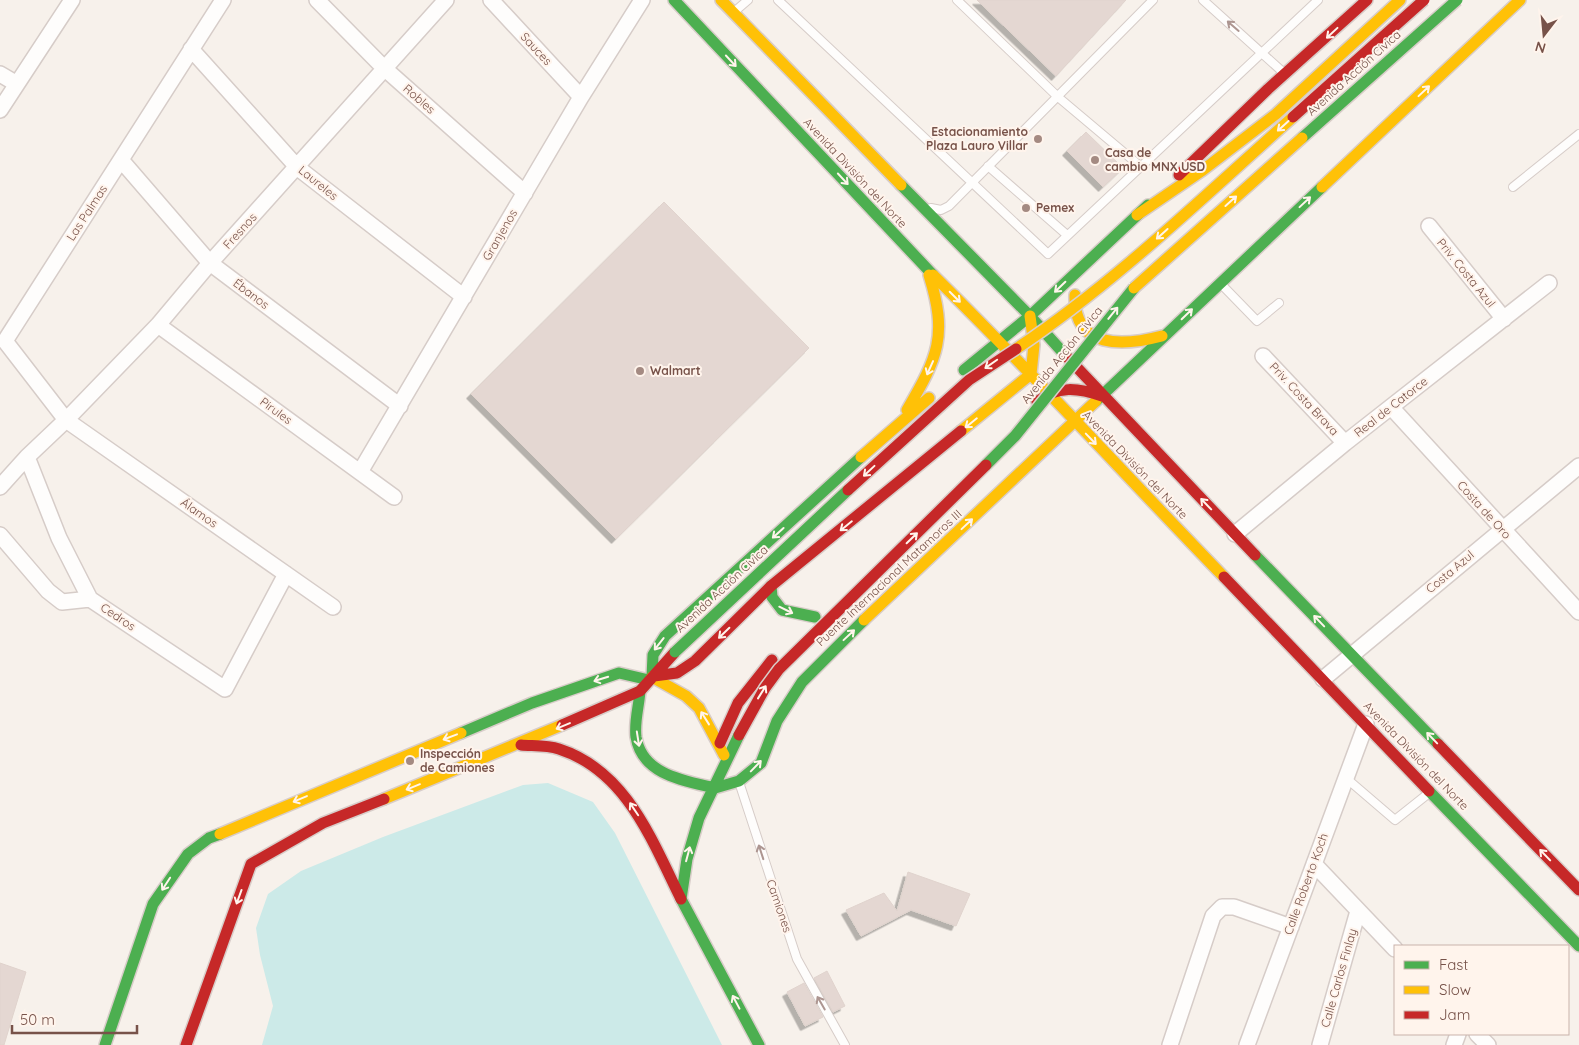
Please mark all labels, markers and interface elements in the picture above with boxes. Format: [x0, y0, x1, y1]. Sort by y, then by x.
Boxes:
north arrow [1519, 10, 1569, 60]
one-way arrow [1226, 20, 1239, 32]
street label: Avenida Acción Civica [1304, 27, 1404, 119]
one-way arrow [1325, 27, 1338, 39]
street label: Sauces [517, 29, 556, 68]
text: N [1533, 37, 1548, 58]
one-way arrow [725, 55, 737, 67]
street label: Robles [400, 81, 439, 117]
one-way arrow [1417, 85, 1430, 97]
street label: Avenida División del Norte [800, 114, 910, 231]
one-way arrow [1277, 120, 1290, 131]
place label: Estacionamiento Plaza Lauro Villar [926, 124, 1029, 153]
marker: Estacionamiento Plaza Lauro Villar [1032, 133, 1044, 145]
place label: Casa de cambio MNX USD [1105, 145, 1205, 174]
marker: Casa de cambio MNX USD [1089, 154, 1101, 166]
street label: Laureles [296, 162, 341, 203]
one-way arrow [837, 173, 849, 186]
street label: Las Palmas [63, 182, 110, 243]
one-way arrow [1225, 196, 1238, 207]
one-way arrow [1299, 196, 1312, 208]
place label: Pemex [1036, 200, 1074, 215]
marker: Pemex [1020, 202, 1032, 214]
street label: Granjenos [479, 206, 520, 263]
street label: Fresnos [220, 209, 260, 252]
one-way arrow [1155, 229, 1168, 240]
street label: Priv. Costa Azul [1434, 235, 1499, 310]
street label: Ébanos [230, 275, 273, 312]
one-way arrow [1053, 281, 1066, 293]
one-way arrow [949, 291, 961, 303]
street label: Avenida Acción Civica [1018, 303, 1105, 406]
one-way arrow [1107, 306, 1119, 319]
one-way arrow [1181, 308, 1194, 320]
one-way arrow [984, 359, 998, 369]
street label: Priv. Costa Brava [1267, 359, 1342, 438]
one-way arrow [925, 360, 935, 375]
place label: Walmart [650, 363, 701, 378]
marker: Walmart [634, 365, 646, 377]
street label: Real de Catorce [1351, 373, 1431, 440]
street label: Pirules [257, 394, 296, 428]
street label: Avenida División del Norte [1080, 407, 1191, 522]
one-way arrow [965, 417, 978, 428]
one-way arrow [1085, 433, 1097, 445]
one-way arrow [862, 465, 875, 477]
street label: Costa de Oro [1454, 477, 1515, 542]
street label: Álamos [178, 495, 221, 531]
one-way arrow [1200, 498, 1212, 510]
street label: Puente Internacional Matamoros III [813, 506, 965, 649]
one-way arrow [960, 518, 973, 530]
one-way arrow [839, 520, 852, 531]
one-way arrow [771, 528, 784, 539]
one-way arrow [906, 532, 919, 544]
street label: Avenida Acción Civica [672, 542, 771, 635]
street label: Costa Azul [1422, 547, 1477, 596]
street label: Cedros [98, 599, 139, 634]
one-way arrow [778, 605, 793, 615]
one-way arrow [1313, 615, 1325, 627]
one-way arrow [717, 627, 730, 639]
one-way arrow [842, 629, 855, 641]
one-way arrow [654, 637, 665, 650]
one-way arrow [594, 674, 610, 684]
one-way arrow [758, 685, 768, 699]
street label: Avenida División del Norte [1361, 698, 1472, 813]
one-way arrow [700, 711, 710, 725]
one-way arrow [556, 722, 571, 731]
one-way arrow [633, 730, 643, 746]
one-way arrow [1426, 731, 1438, 744]
one-way arrow [443, 733, 458, 743]
place label: Inspección de Camiones [420, 746, 495, 775]
marker: Inspección de Camiones [404, 755, 416, 767]
one-way arrow [750, 760, 762, 772]
one-way arrow [406, 783, 421, 792]
one-way arrow [292, 795, 307, 804]
one-way arrow [629, 803, 639, 817]
street label: Calle Roberto Koch [1280, 831, 1331, 937]
one-way arrow [756, 845, 765, 861]
one-way arrow [684, 847, 694, 863]
one-way arrow [1539, 848, 1551, 861]
one-way arrow [161, 877, 171, 891]
street label: Camiones [763, 877, 796, 935]
one-way arrow [234, 889, 243, 904]
street label: Calle Carlos Finlay [1317, 927, 1360, 1029]
legend [1394, 945, 1569, 1035]
text: Fast [1439, 955, 1468, 974]
text: Slow [1439, 980, 1471, 999]
one-way arrow [731, 995, 740, 1010]
one-way arrow [816, 995, 826, 1010]
scale bar [12, 1002, 138, 1034]
text: Jam [1439, 1005, 1470, 1024]
text: 50 m [20, 1010, 55, 1029]

